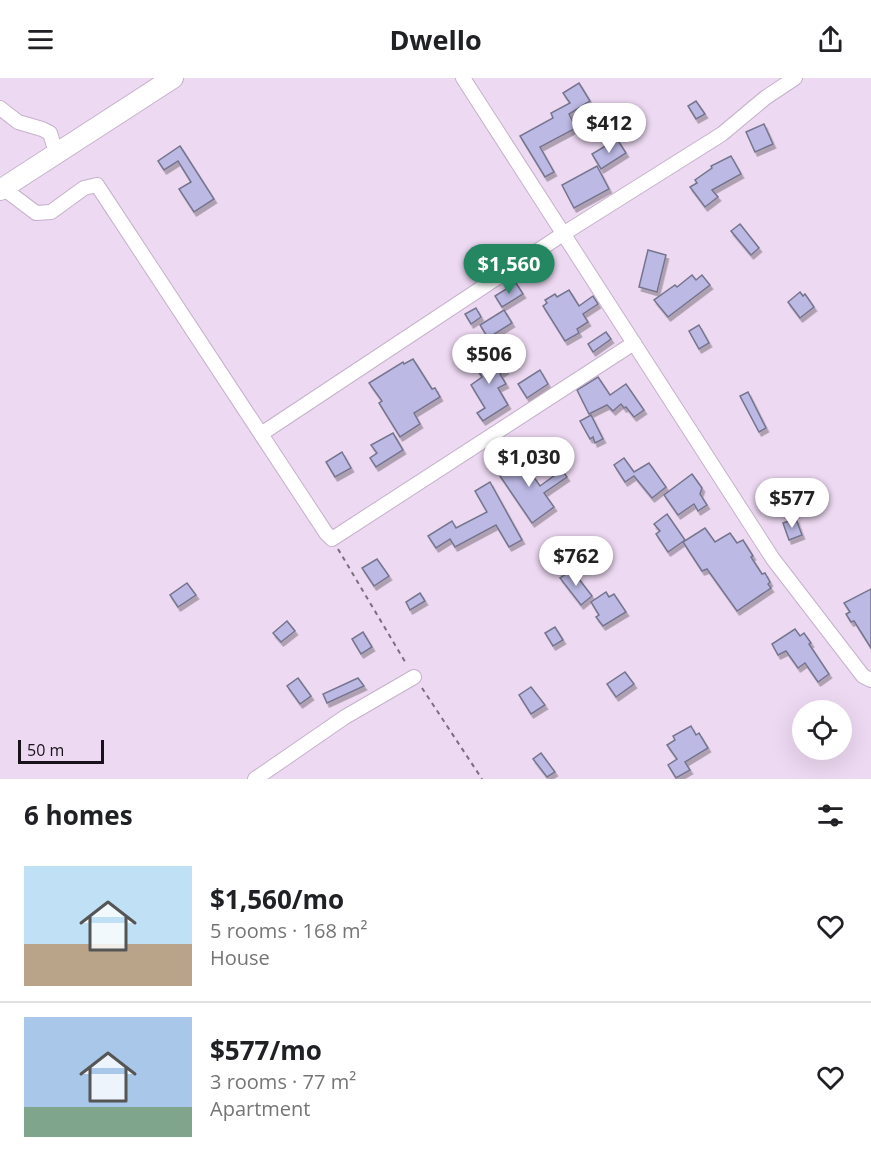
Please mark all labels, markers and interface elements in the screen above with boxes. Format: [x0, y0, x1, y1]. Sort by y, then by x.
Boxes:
text: Dwello [389, 21, 482, 58]
icon: menu [24, 23, 57, 56]
icon: share [814, 23, 847, 56]
pin: $412 [573, 103, 645, 154]
text: $412 [586, 109, 632, 136]
pin: $1,560 [460, 244, 558, 295]
text: $1,560 [478, 250, 540, 277]
pin: $506 [453, 334, 525, 385]
text: $506 [466, 340, 512, 367]
pin: $1,030 [480, 437, 578, 488]
text: $1,030 [498, 443, 560, 470]
pin: $577 [756, 478, 828, 529]
text: $577 [769, 484, 815, 511]
pin: $762 [540, 536, 612, 587]
text: $762 [553, 542, 599, 569]
map controls [792, 700, 852, 760]
button: locate [792, 700, 852, 760]
scale bar [18, 737, 104, 764]
text: 50 m [27, 739, 64, 761]
text: 6 homes [24, 797, 133, 833]
icon: filters [814, 799, 847, 832]
text: $1,560/mo [210, 881, 344, 917]
icon: home [72, 890, 144, 962]
icon: heart [814, 910, 847, 943]
text: 5 rooms · 168 m² [210, 917, 368, 944]
text: House [210, 944, 270, 971]
text: $577/mo [210, 1032, 322, 1068]
icon: home [72, 1041, 144, 1113]
icon: heart [814, 1061, 847, 1094]
text: 3 rooms · 77 m² [210, 1068, 356, 1095]
text: Apartment [210, 1095, 310, 1122]

